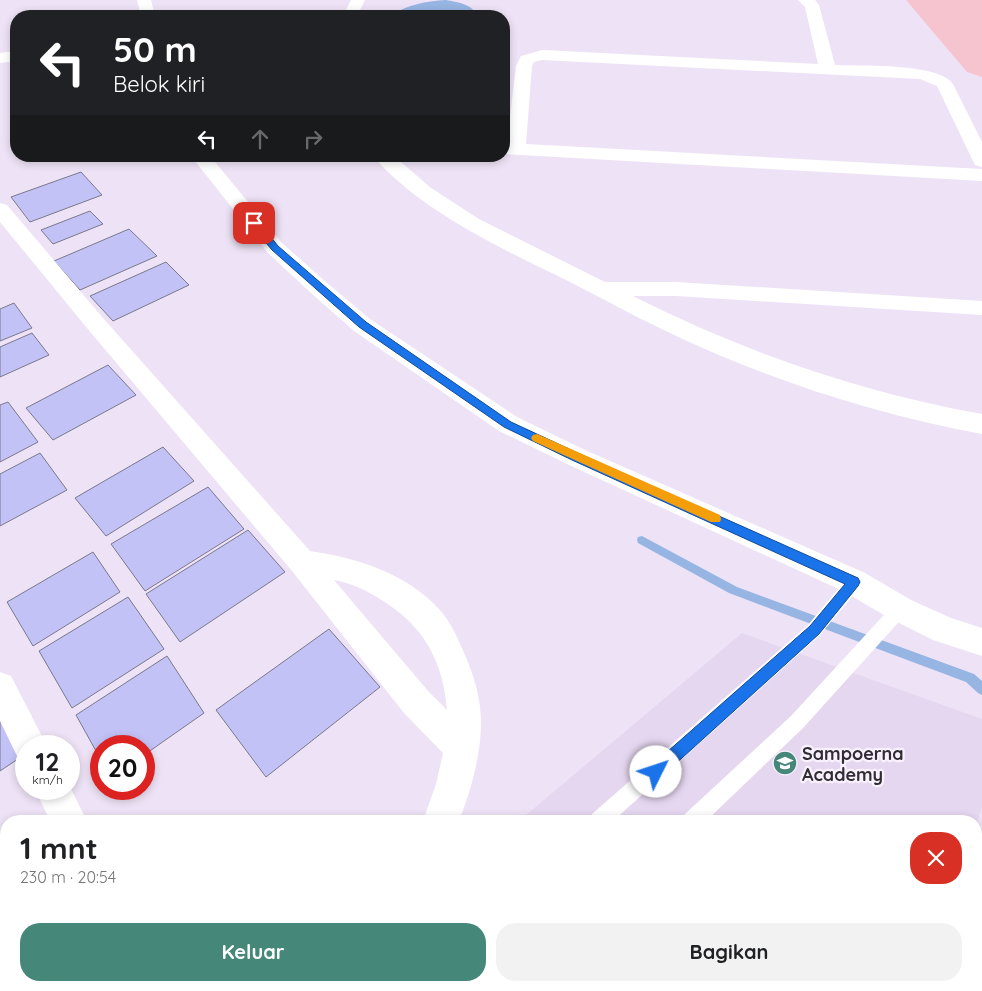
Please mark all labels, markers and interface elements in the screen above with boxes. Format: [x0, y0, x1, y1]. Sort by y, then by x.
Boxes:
text: 50 m [113, 27, 197, 71]
icon: left [30, 30, 95, 95]
text: Belok kiri [113, 70, 205, 98]
icon: left [193, 125, 221, 153]
icon: ahead [246, 125, 274, 153]
icon: right [299, 125, 327, 153]
pin [233, 202, 275, 244]
icon: arrive [240, 209, 268, 237]
speed limit sign: 20 [90, 735, 155, 800]
place label: Sampoerna Academy [802, 742, 904, 786]
position arrow [629, 745, 681, 797]
text: 12 [36, 746, 59, 777]
school or university icon: Sampoerna Academy [772, 750, 798, 776]
text: km/h [32, 772, 63, 787]
text: 1 mnt [20, 829, 98, 867]
button: close [910, 832, 962, 884]
text: 230 m · 20:54 [20, 867, 116, 887]
button: Keluar [20, 923, 486, 981]
button: Bagikan [496, 923, 962, 981]

